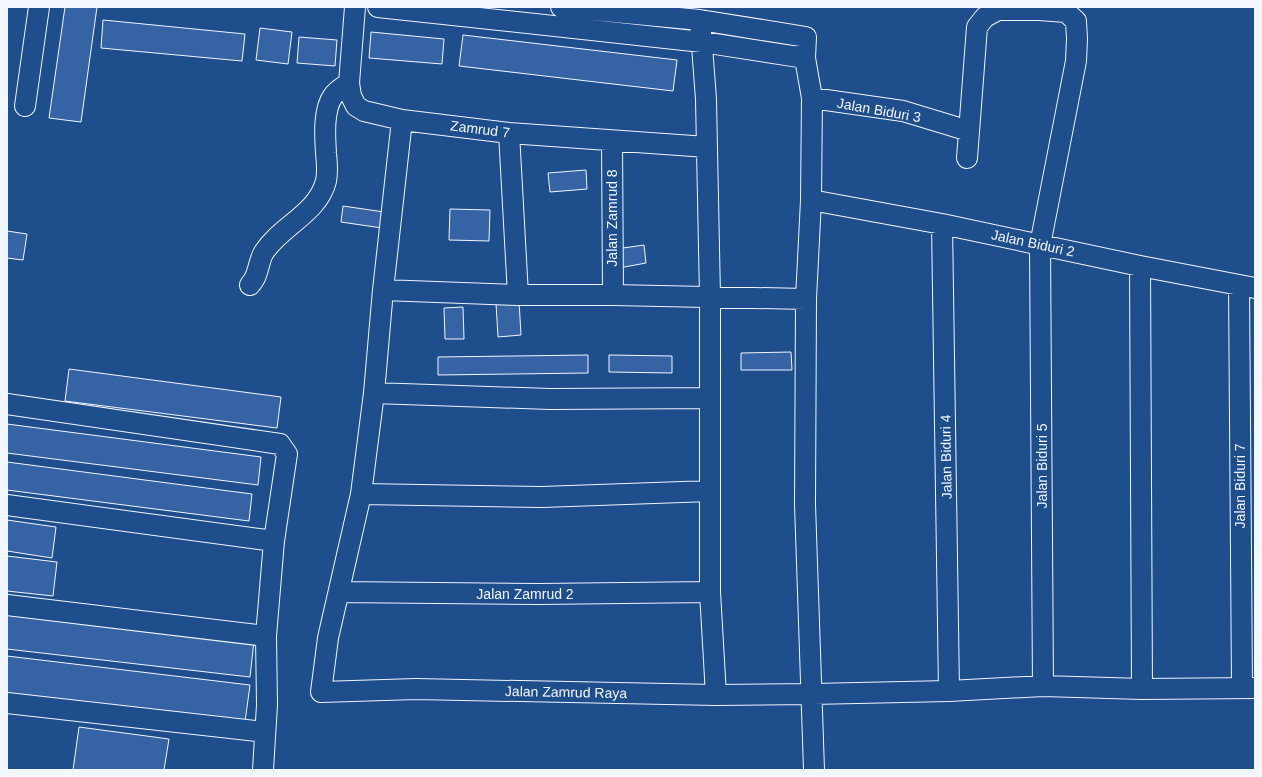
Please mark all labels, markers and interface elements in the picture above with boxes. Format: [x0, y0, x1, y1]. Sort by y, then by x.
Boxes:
street label: Jalan Biduri 3 [836, 95, 922, 125]
street label: Zamrud 7 [449, 117, 511, 141]
street label: Jalan Zamrud 8 [604, 169, 620, 267]
street label: Jalan Biduri 2 [990, 226, 1076, 260]
street label: Jalan Biduri 4 [937, 414, 955, 500]
street label: Jalan Biduri 5 [1034, 423, 1050, 508]
street label: Jalan Biduri 7 [1232, 443, 1248, 528]
street label: Jalan Zamrud 2 [476, 586, 574, 602]
street label: Jalan Zamrud Raya [505, 683, 627, 701]

